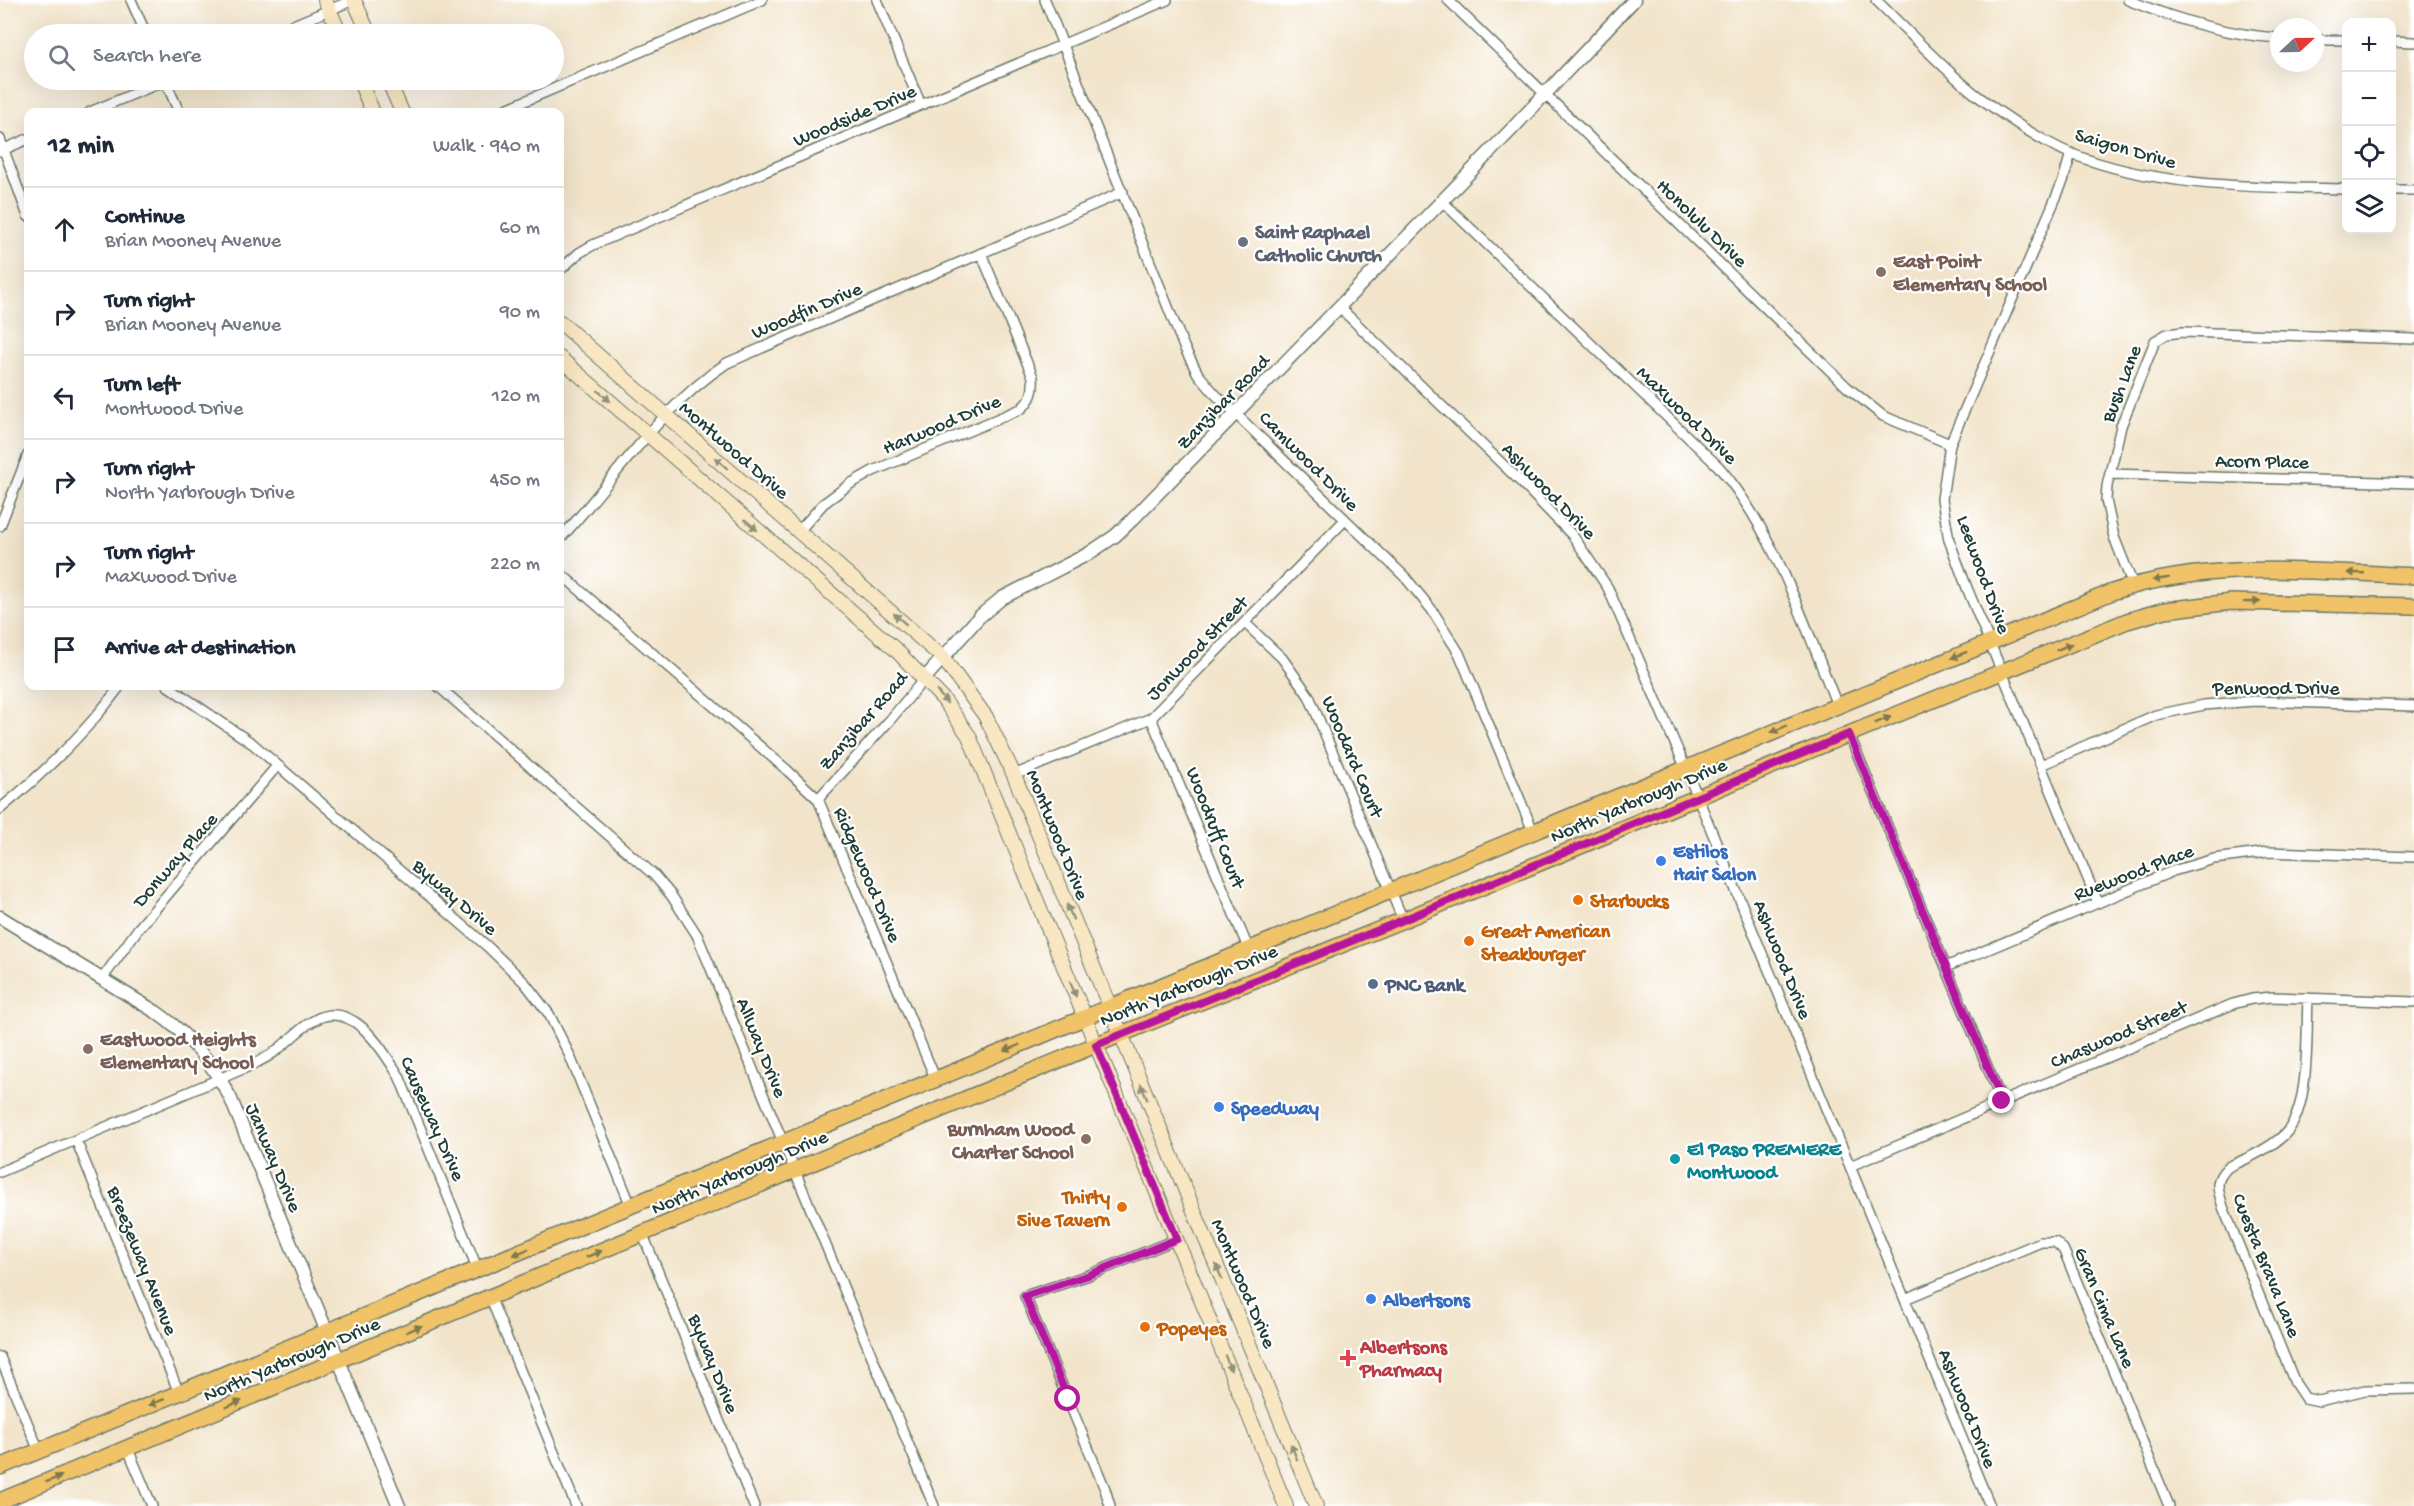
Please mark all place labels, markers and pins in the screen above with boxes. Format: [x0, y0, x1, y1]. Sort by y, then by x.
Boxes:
place label: Saint Raphael Catholic Church [1254, 223, 1382, 269]
marker: Saint Raphael Catholic Church [1236, 235, 1250, 249]
place label: East Point Elementary School [1893, 252, 2048, 298]
marker: East Point Elementary School [1874, 265, 1888, 279]
place label: Estilos Hair Salon [1673, 842, 1757, 888]
marker: Estilos Hair Salon [1654, 854, 1668, 868]
place label: Starbucks [1590, 892, 1670, 915]
marker: Starbucks [1571, 893, 1585, 907]
place label: Great American Steakburger [1481, 922, 1611, 968]
marker: Great American Steakburger [1462, 934, 1476, 948]
place label: PNC Bank [1384, 976, 1466, 999]
marker: PNC Bank [1366, 977, 1380, 991]
place label: Eastwood Heights Elementary School [100, 1030, 257, 1076]
marker: Eastwood Heights Elementary School [81, 1042, 95, 1056]
place label: Speedway [1231, 1099, 1319, 1122]
marker: Speedway [1212, 1100, 1226, 1114]
place label: Burnham Wood Charter School [947, 1120, 1076, 1166]
marker: Burnham Wood Charter School [1079, 1132, 1093, 1146]
place label: El Paso PREMIERE Montwood [1687, 1140, 1843, 1186]
marker: El Paso PREMIERE Montwood [1668, 1152, 1682, 1166]
place label: Thirty 5ive Tavern [1017, 1188, 1110, 1234]
marker: Thirty 5ive Tavern [1115, 1200, 1129, 1214]
place label: Albertsons [1382, 1291, 1472, 1314]
marker: Albertsons [1364, 1292, 1378, 1306]
place label: Popeyes [1156, 1319, 1228, 1342]
marker: Popeyes [1138, 1320, 1152, 1334]
place label: Albertsons Pharmacy [1359, 1338, 1449, 1384]
marker: Albertsons Pharmacy [1341, 1351, 1355, 1365]

